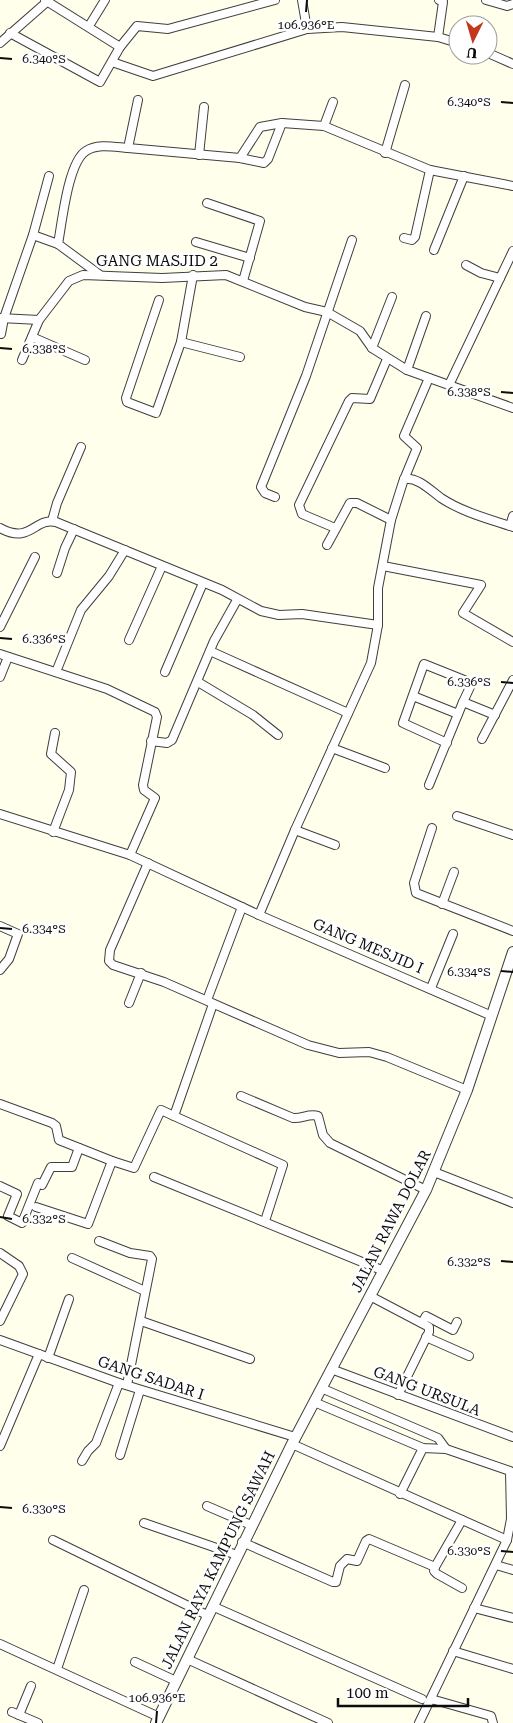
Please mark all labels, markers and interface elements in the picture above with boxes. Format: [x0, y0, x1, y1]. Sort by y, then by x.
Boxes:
north arrow [448, 15, 498, 65]
text: 106.936°E [278, 18, 334, 32]
text: U [466, 44, 478, 61]
text: 6.340°S [22, 52, 66, 66]
text: 6.340°S [447, 95, 491, 109]
street label: GANG MASJID 2 [96, 252, 218, 270]
text: 6.338°S [22, 342, 66, 356]
text: 6.338°S [447, 385, 491, 399]
text: 6.336°S [22, 632, 66, 646]
text: 6.336°S [447, 675, 491, 689]
street label: GANG MESJID I [310, 915, 426, 977]
text: 6.334°S [22, 922, 66, 936]
text: 6.334°S [447, 965, 491, 979]
street label: JALAN RAWA DOLAR [347, 1146, 435, 1295]
text: 6.332°S [22, 1212, 66, 1226]
text: 6.332°S [447, 1255, 491, 1269]
street label: GANG SADAR I [95, 1352, 207, 1404]
street label: GANG URSULA [371, 1362, 484, 1420]
street label: JALAN RAYA KAMPUNG SAWAH [157, 1448, 279, 1672]
text: 6.330°S [22, 1502, 66, 1516]
text: 6.330°S [447, 1544, 491, 1558]
scale bar [338, 1676, 468, 1708]
text: 100 m [346, 1684, 389, 1702]
text: 106.936°E [129, 1691, 185, 1705]

